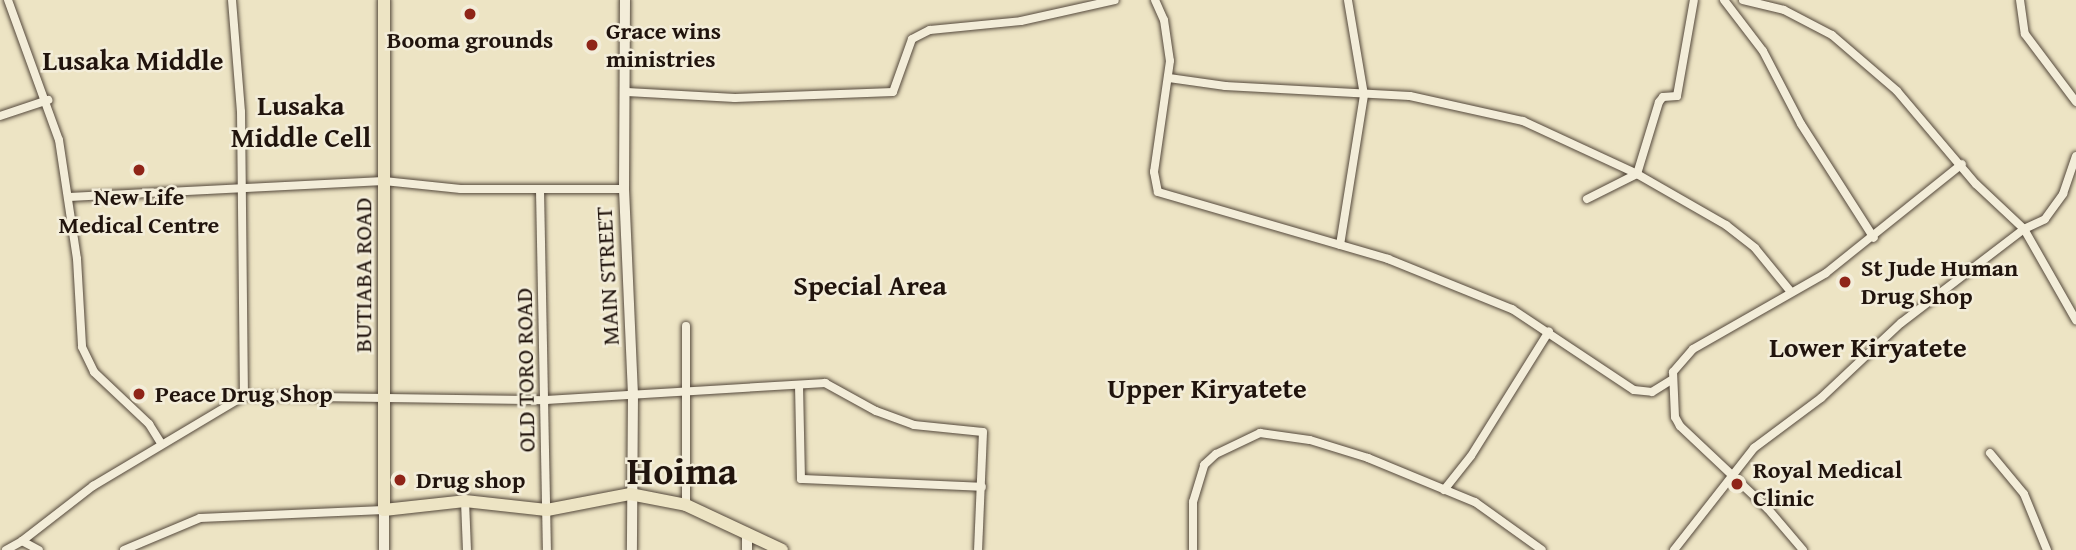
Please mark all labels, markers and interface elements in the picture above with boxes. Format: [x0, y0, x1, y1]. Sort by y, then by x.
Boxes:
marker: Booma grounds [462, 6, 478, 22]
place label: Grace wins ministries [606, 17, 721, 73]
place label: Booma grounds [387, 26, 553, 54]
marker: Grace wins ministries [584, 37, 600, 53]
district label: Lusaka Middle [43, 43, 223, 77]
district label: Lusaka Middle Cell [231, 88, 371, 154]
marker: New Life Medical Centre [129, 160, 149, 180]
place label: New Life Medical Centre [59, 183, 219, 239]
street label: BUTIABA ROAD [349, 197, 377, 353]
street label: MAIN STREET [589, 206, 625, 346]
place label: St Jude Human Drug Shop [1861, 254, 2018, 310]
district label: Special Area [793, 268, 947, 302]
marker: St Jude Human Drug Shop [1835, 272, 1855, 292]
street label: OLD TORO ROAD [509, 287, 541, 453]
district label: Lower Kiryatete [1769, 330, 1967, 364]
district label: Upper Kiryatete [1107, 371, 1307, 405]
place label: Peace Drug Shop [155, 380, 333, 408]
marker: Peace Drug Shop [129, 384, 149, 404]
district label: Hoima [627, 448, 737, 494]
place label: Royal Medical Clinic [1753, 456, 1902, 512]
place label: Drug shop [416, 466, 525, 494]
marker: Drug shop [390, 470, 410, 490]
marker: Royal Medical Clinic [1727, 474, 1747, 494]

